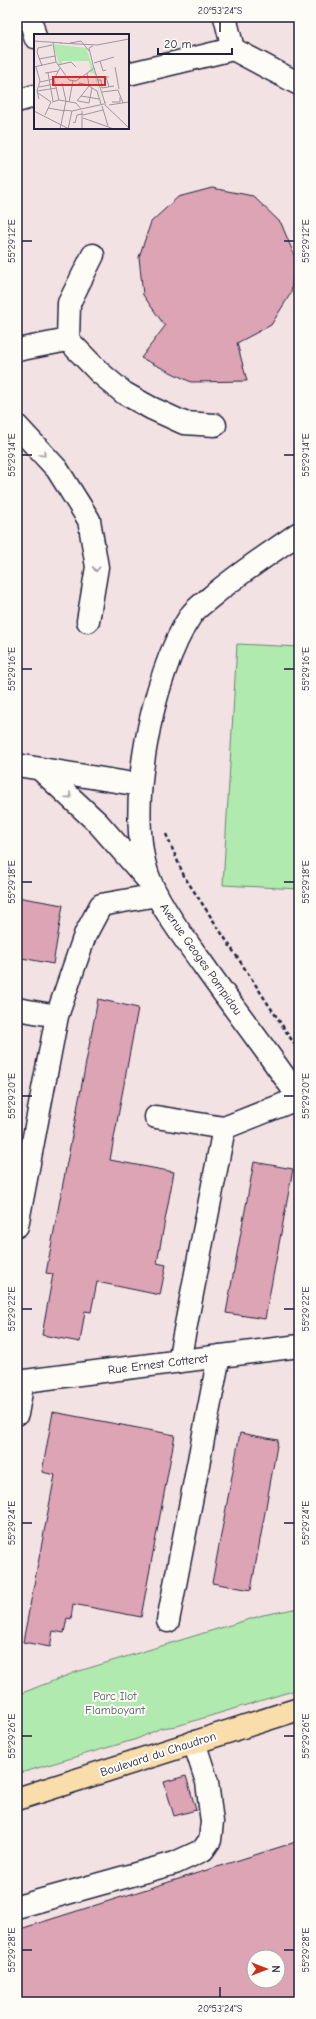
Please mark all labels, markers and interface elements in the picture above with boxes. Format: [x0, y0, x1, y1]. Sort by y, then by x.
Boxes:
text: 20°53'24"S [198, 5, 243, 17]
scale bar [158, 30, 232, 56]
inset map [34, 34, 129, 129]
text: 20 m [164, 37, 192, 51]
text: 55°29'12"E [6, 219, 18, 263]
text: 55°29'12"E [300, 219, 312, 263]
text: 55°29'14"E [6, 433, 18, 477]
text: 55°29'14"E [300, 433, 312, 477]
one-way arrow [39, 450, 46, 457]
one-way arrow [92, 566, 100, 572]
text: 55°29'16"E [6, 647, 18, 691]
text: 55°29'16"E [300, 647, 312, 691]
one-way arrow [64, 791, 72, 799]
text: 55°29'18"E [6, 860, 18, 904]
text: 55°29'18"E [300, 860, 312, 904]
street label: Avenue Geoges Pompidou [157, 900, 245, 1018]
text: 55°29'20"E [6, 1073, 18, 1119]
text: 55°29'20"E [300, 1073, 312, 1119]
text: 55°29'22"E [6, 1286, 18, 1332]
text: 55°29'22"E [300, 1286, 312, 1332]
street label: Rue Ernest Cotteret [107, 1351, 209, 1377]
text: 55°29'24"E [6, 1501, 18, 1545]
text: 55°29'24"E [300, 1501, 312, 1545]
park label: Parc Ilot Flamboyant [85, 1689, 145, 1717]
text: 55°29'26"E [6, 1713, 18, 1759]
text: 55°29'26"E [300, 1713, 312, 1759]
street label: Boulevard du Chaudron [98, 1729, 218, 1779]
text: 55°29'28"E [6, 1928, 18, 1972]
text: 55°29'28"E [300, 1928, 312, 1972]
north arrow [246, 1949, 286, 1989]
text: N [269, 1965, 282, 1973]
text: 20°53'24"S [198, 2003, 243, 2015]

